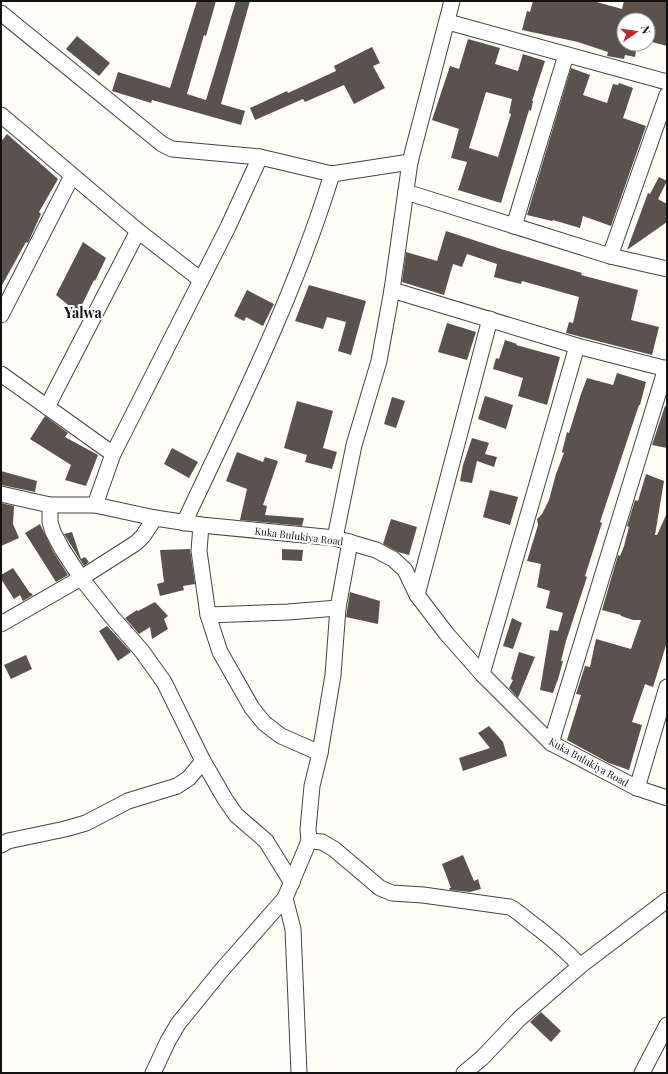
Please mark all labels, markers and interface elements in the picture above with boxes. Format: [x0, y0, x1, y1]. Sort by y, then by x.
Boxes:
north arrow [616, 12, 656, 52]
text: N [638, 24, 654, 35]
district label: Yalwa [63, 303, 102, 322]
street label: Kuka Bulukiya Road [254, 524, 344, 548]
street label: Kuka Bulukiya Road [547, 734, 632, 790]

